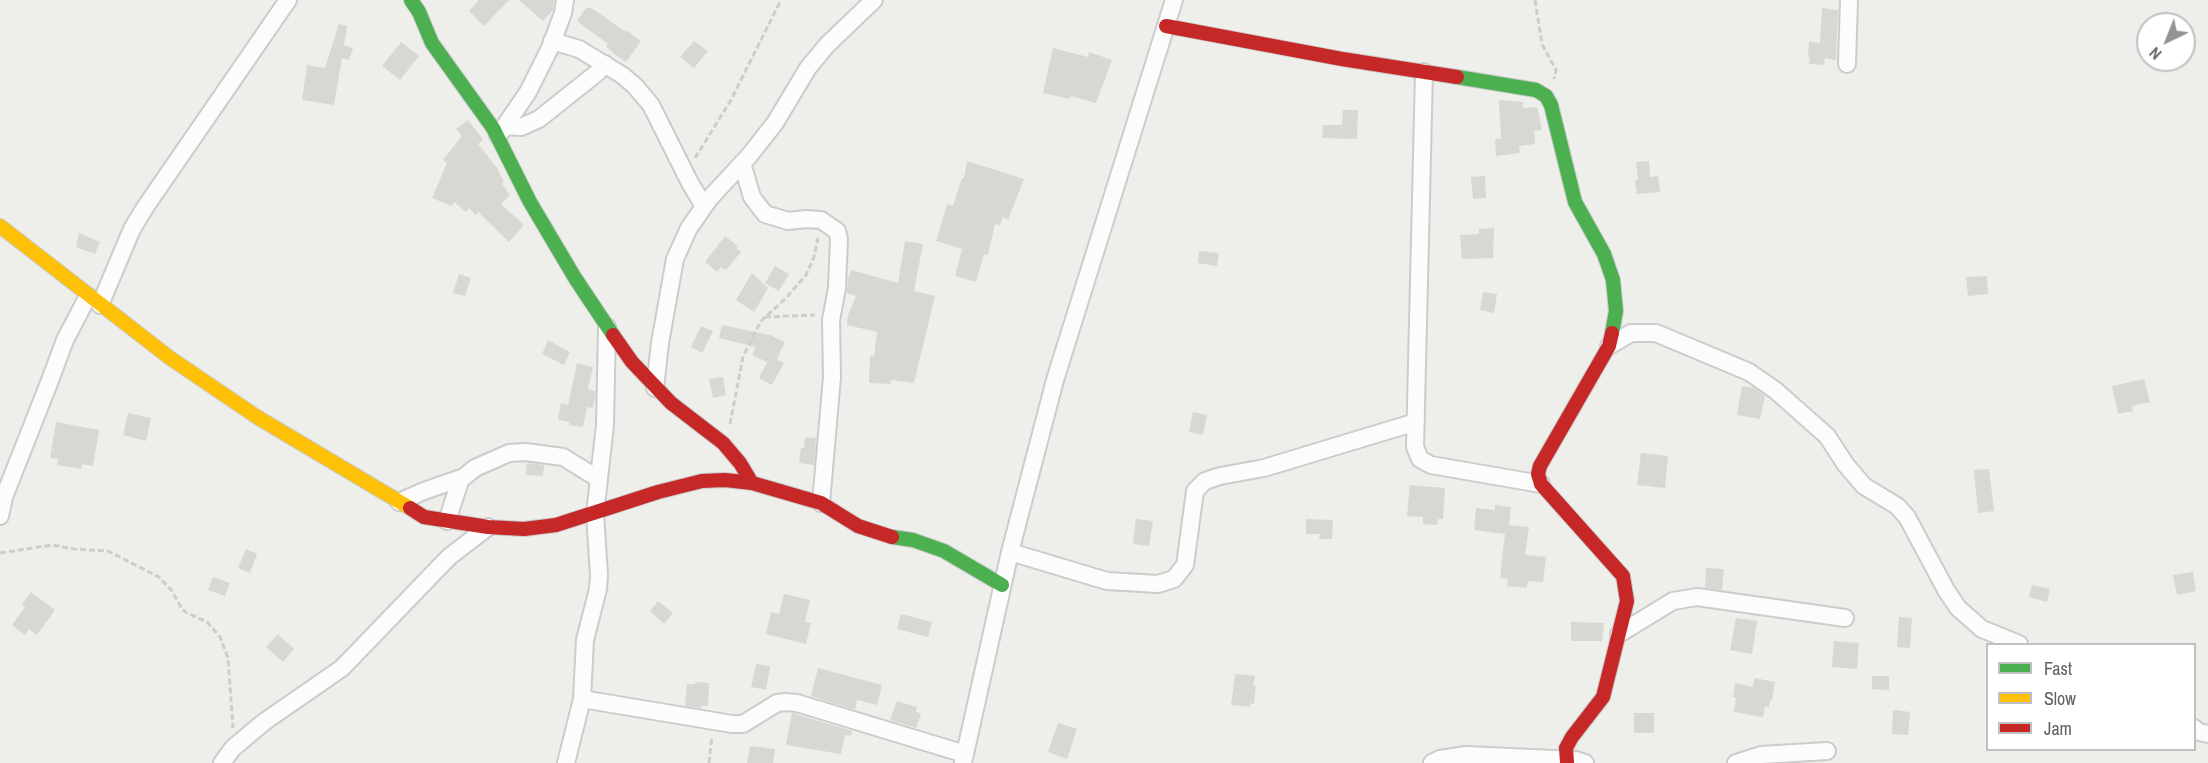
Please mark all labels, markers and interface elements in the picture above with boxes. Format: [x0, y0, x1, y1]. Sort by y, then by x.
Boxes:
north arrow [2136, 12, 2196, 72]
text: N [2144, 42, 2166, 65]
legend [1986, 643, 2196, 751]
text: Fast [2044, 656, 2072, 681]
text: Slow [2044, 686, 2076, 711]
text: Jam [2044, 716, 2072, 741]

